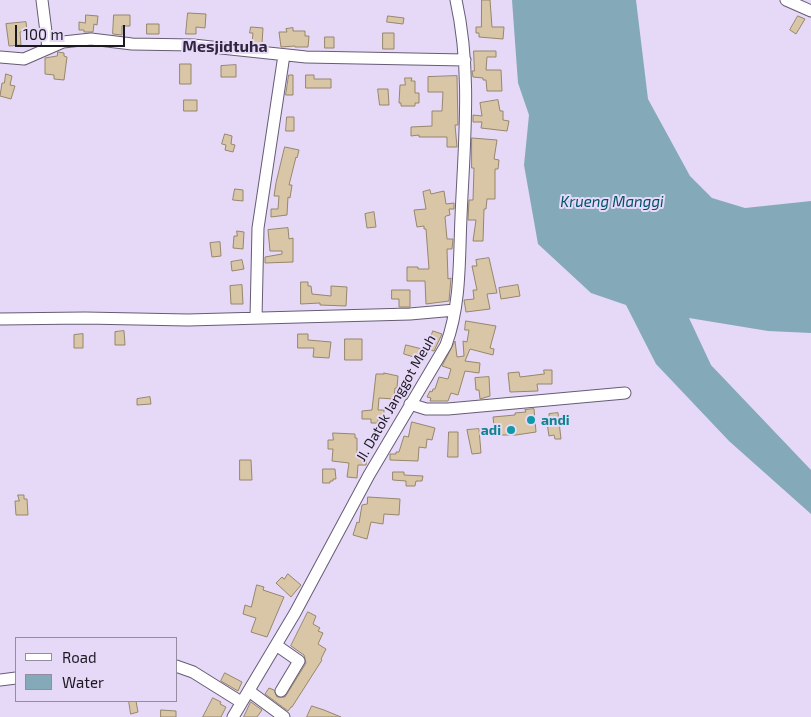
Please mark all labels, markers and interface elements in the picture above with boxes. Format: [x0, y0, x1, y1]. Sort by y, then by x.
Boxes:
scale bar [18, 15, 128, 47]
text: 100 m [23, 25, 64, 43]
district label: Mesjidtuha [182, 37, 268, 57]
water label: Krueng Manggi [560, 193, 664, 211]
street label: JI. Datok Janggot Meuh [353, 332, 439, 464]
place label: andi [541, 412, 570, 428]
marker: andi [525, 414, 537, 426]
place label: adi [481, 422, 501, 438]
marker: adi [505, 424, 517, 436]
legend [15, 637, 178, 702]
text: Road [62, 648, 97, 666]
text: Water [62, 673, 104, 691]

